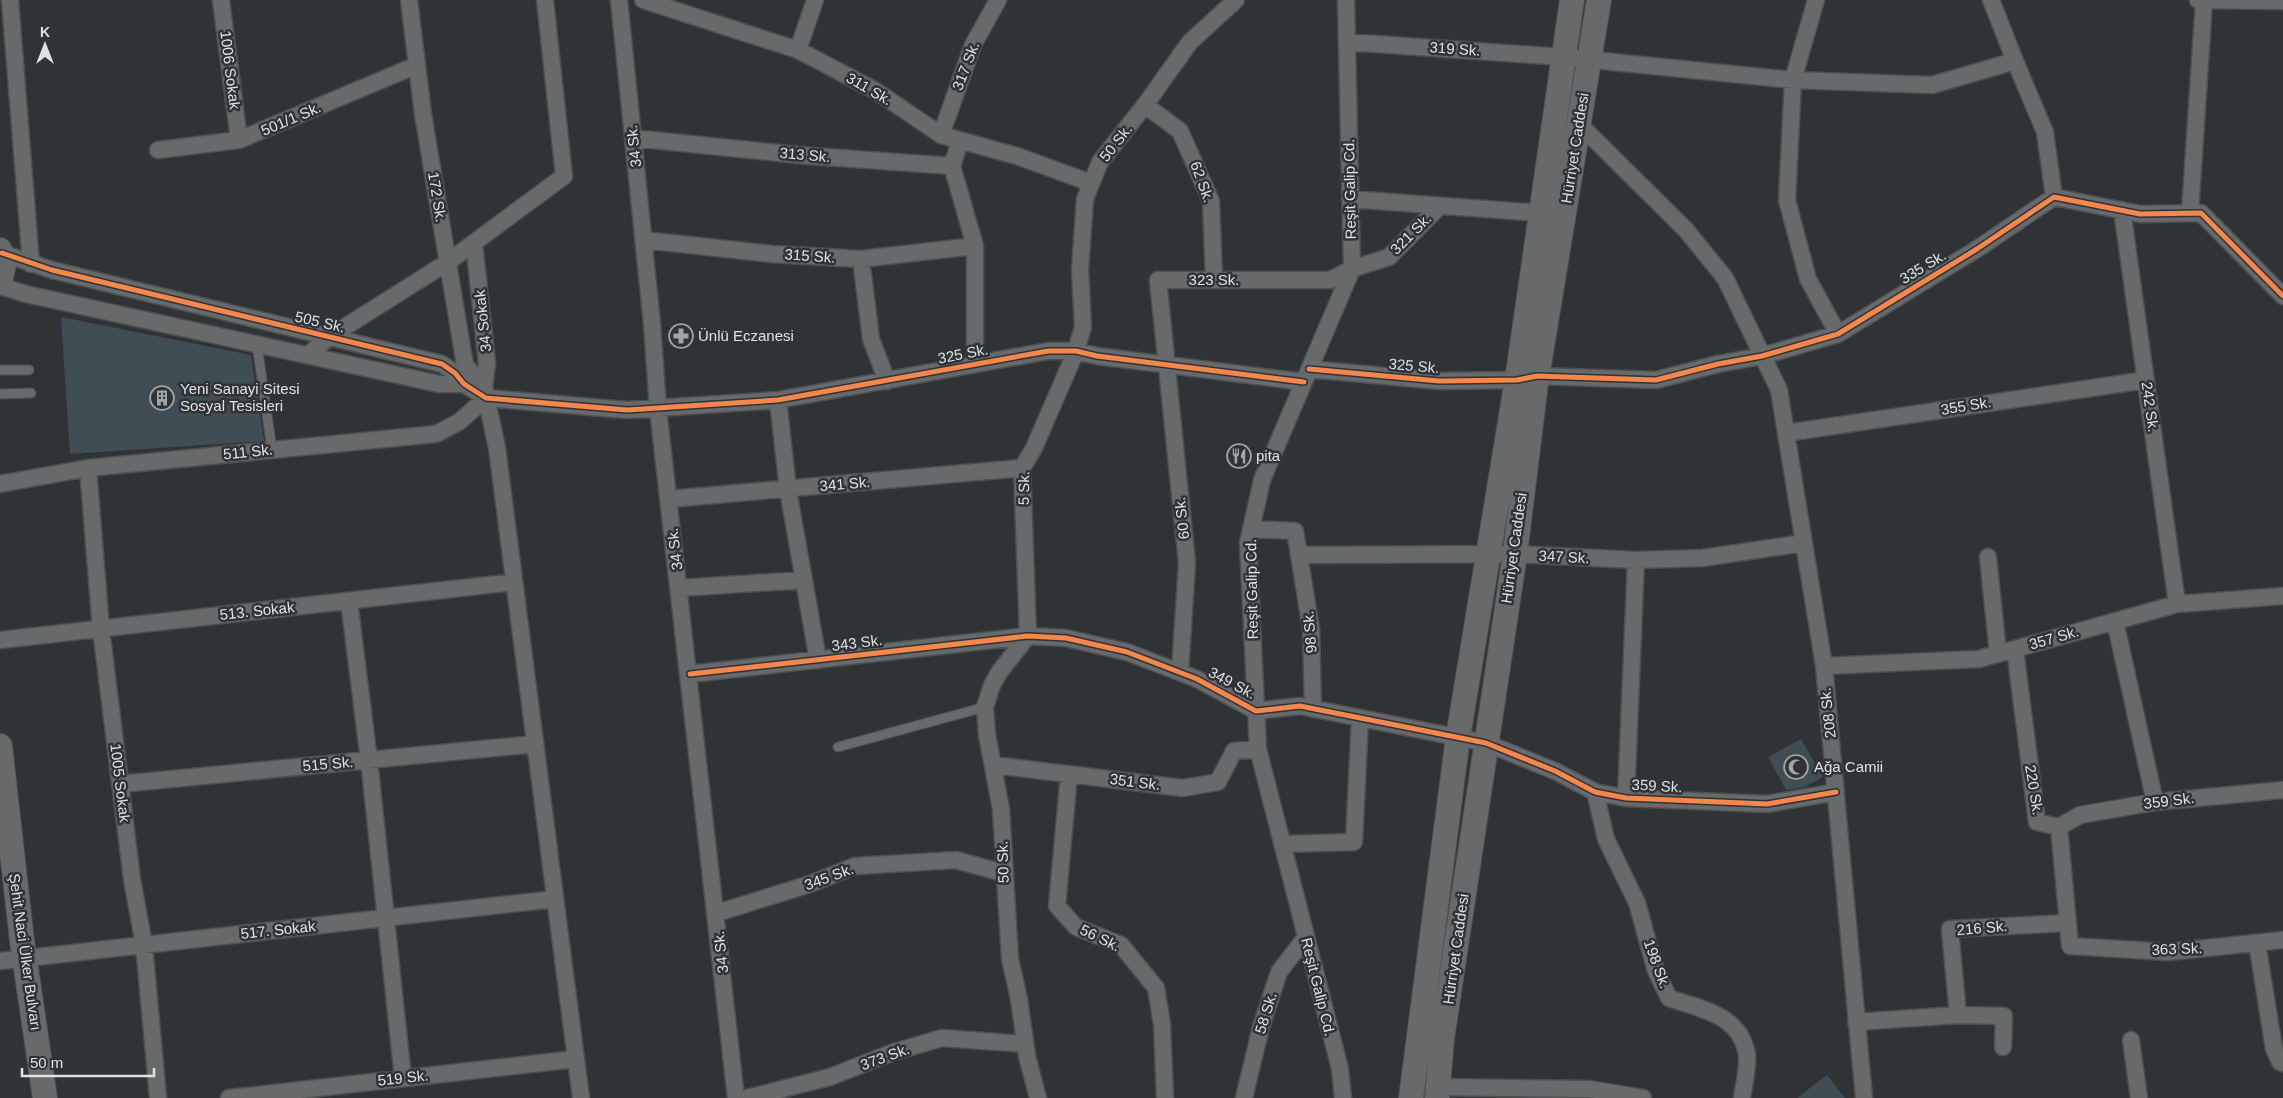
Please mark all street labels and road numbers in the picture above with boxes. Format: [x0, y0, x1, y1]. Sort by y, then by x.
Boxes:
street label: 1006 Sokak [217, 30, 244, 111]
street label: 319 Sk. [1429, 38, 1481, 59]
street label: 317 Sk. [948, 39, 983, 93]
street label: 311 Sk. [843, 69, 895, 108]
street label: Hürriyet Caddesi [1557, 91, 1592, 204]
street label: 501/1 Sk. [258, 98, 323, 139]
street label: 50 Sk. [1096, 121, 1135, 165]
street label: 34 Sk. [623, 124, 644, 168]
street label: Reşit Galip Cd. [1340, 138, 1359, 240]
street label: 313 Sk. [779, 144, 831, 165]
street label: 62 Sk. [1187, 159, 1218, 205]
street label: 172 Sk. [425, 170, 450, 223]
street label: 321 Sk. [1387, 210, 1435, 258]
street label: 315 Sk. [784, 245, 836, 266]
street label: 335 Sk. [1897, 246, 1949, 287]
street label: 323 Sk. [1189, 271, 1239, 288]
street label: 34 Sokak [471, 289, 494, 353]
street label: 505 Sk. [293, 308, 347, 336]
street label: 325 Sk. [936, 340, 989, 367]
street label: 325 Sk. [1388, 355, 1440, 376]
street label: 242 Sk. [2139, 381, 2162, 433]
street label: 355 Sk. [1939, 393, 1992, 418]
street label: 511 Sk. [222, 440, 274, 463]
street label: 5 Sk. [1015, 471, 1032, 505]
street label: 341 Sk. [819, 473, 871, 494]
street label: Hürriyet Caddesi [1497, 491, 1530, 604]
street label: 60 Sk. [1171, 496, 1192, 540]
street label: 34 Sk. [663, 527, 686, 571]
street label: Reşit Galip Cd. [1242, 538, 1261, 640]
street label: 347 Sk. [1538, 547, 1590, 566]
street label: 513. Sokak [219, 598, 296, 623]
street label: 98 Sk. [1299, 610, 1320, 654]
street label: 357 Sk. [2027, 622, 2081, 653]
street label: 343 Sk. [831, 631, 883, 654]
street label: 349 Sk. [1206, 663, 1259, 702]
street label: 208 Sk. [1816, 687, 1839, 739]
street label: 1005 Sokak [107, 743, 134, 824]
street label: 515 Sk. [302, 753, 354, 774]
street label: 220 Sk. [2022, 763, 2047, 816]
street label: 351 Sk. [1109, 770, 1161, 793]
street label: 359 Sk. [1631, 776, 1683, 795]
street label: 359 Sk. [2143, 789, 2195, 812]
street label: 50 Sk. [993, 840, 1012, 884]
street label: 345 Sk. [802, 860, 856, 893]
street label: Şehit Naci Ülker Bulvarı [6, 872, 45, 1032]
street label: Hürriyet Caddesi [1439, 892, 1472, 1005]
street label: 517. Sokak [240, 917, 317, 942]
street label: 216 Sk. [1956, 917, 2008, 938]
street label: 56 Sk. [1077, 921, 1123, 955]
street label: 34 Sk. [710, 930, 731, 974]
street label: Reşit Galip Cd. [1298, 936, 1339, 1038]
street label: 198 Sk. [1641, 937, 1674, 991]
street label: 363 Sk. [2151, 939, 2203, 958]
street label: 58 Sk. [1251, 990, 1280, 1036]
street label: 373 Sk. [858, 1040, 912, 1073]
street label: 519 Sk. [377, 1066, 429, 1089]

